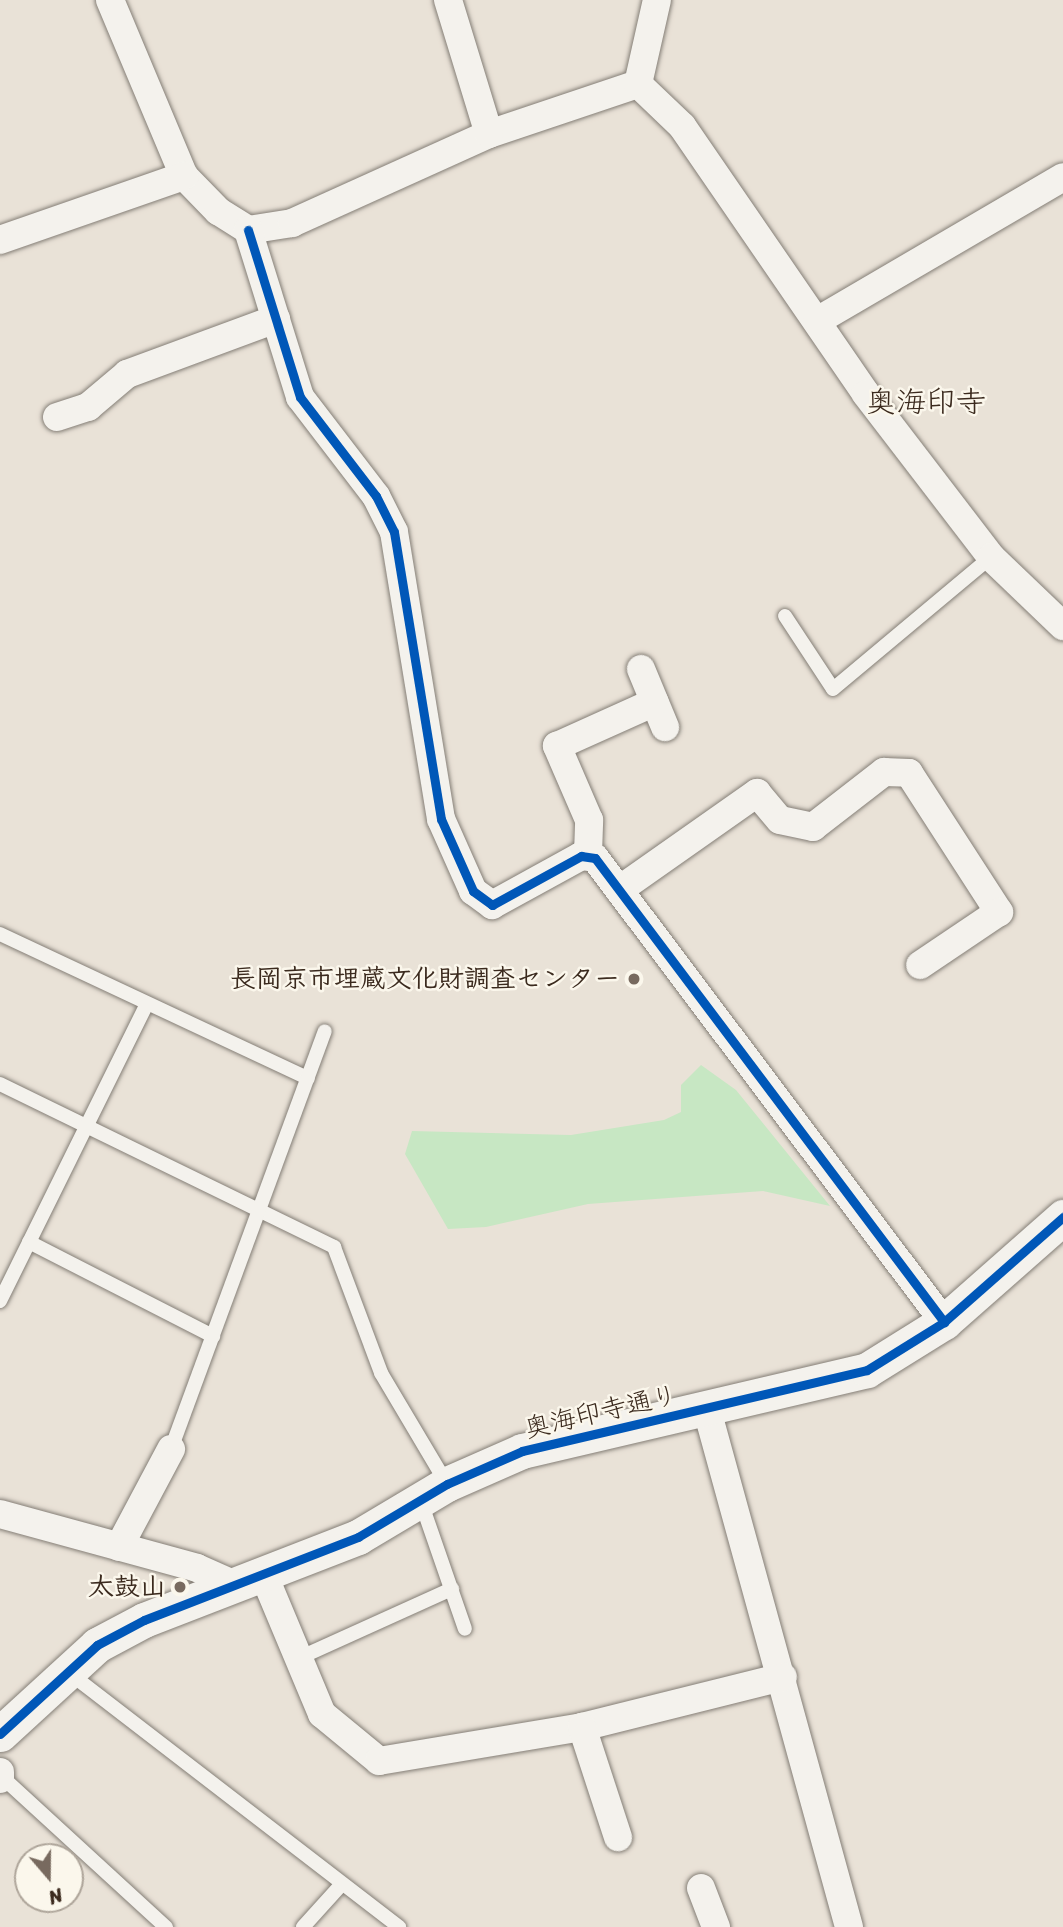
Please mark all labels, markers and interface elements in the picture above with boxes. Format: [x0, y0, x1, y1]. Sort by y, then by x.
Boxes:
district label: 奥海印寺 [866, 384, 986, 420]
place label: 長岡京市埋蔵文化財調査センター [230, 963, 620, 995]
marker: 長岡京市埋蔵文化財調査センター [626, 971, 642, 987]
street label: 奥海印寺通り [521, 1379, 681, 1445]
place label: 太鼓山 [88, 1571, 166, 1603]
marker: 太鼓山 [172, 1579, 188, 1595]
north arrow [14, 1843, 84, 1913]
text: N [44, 1879, 68, 1914]

